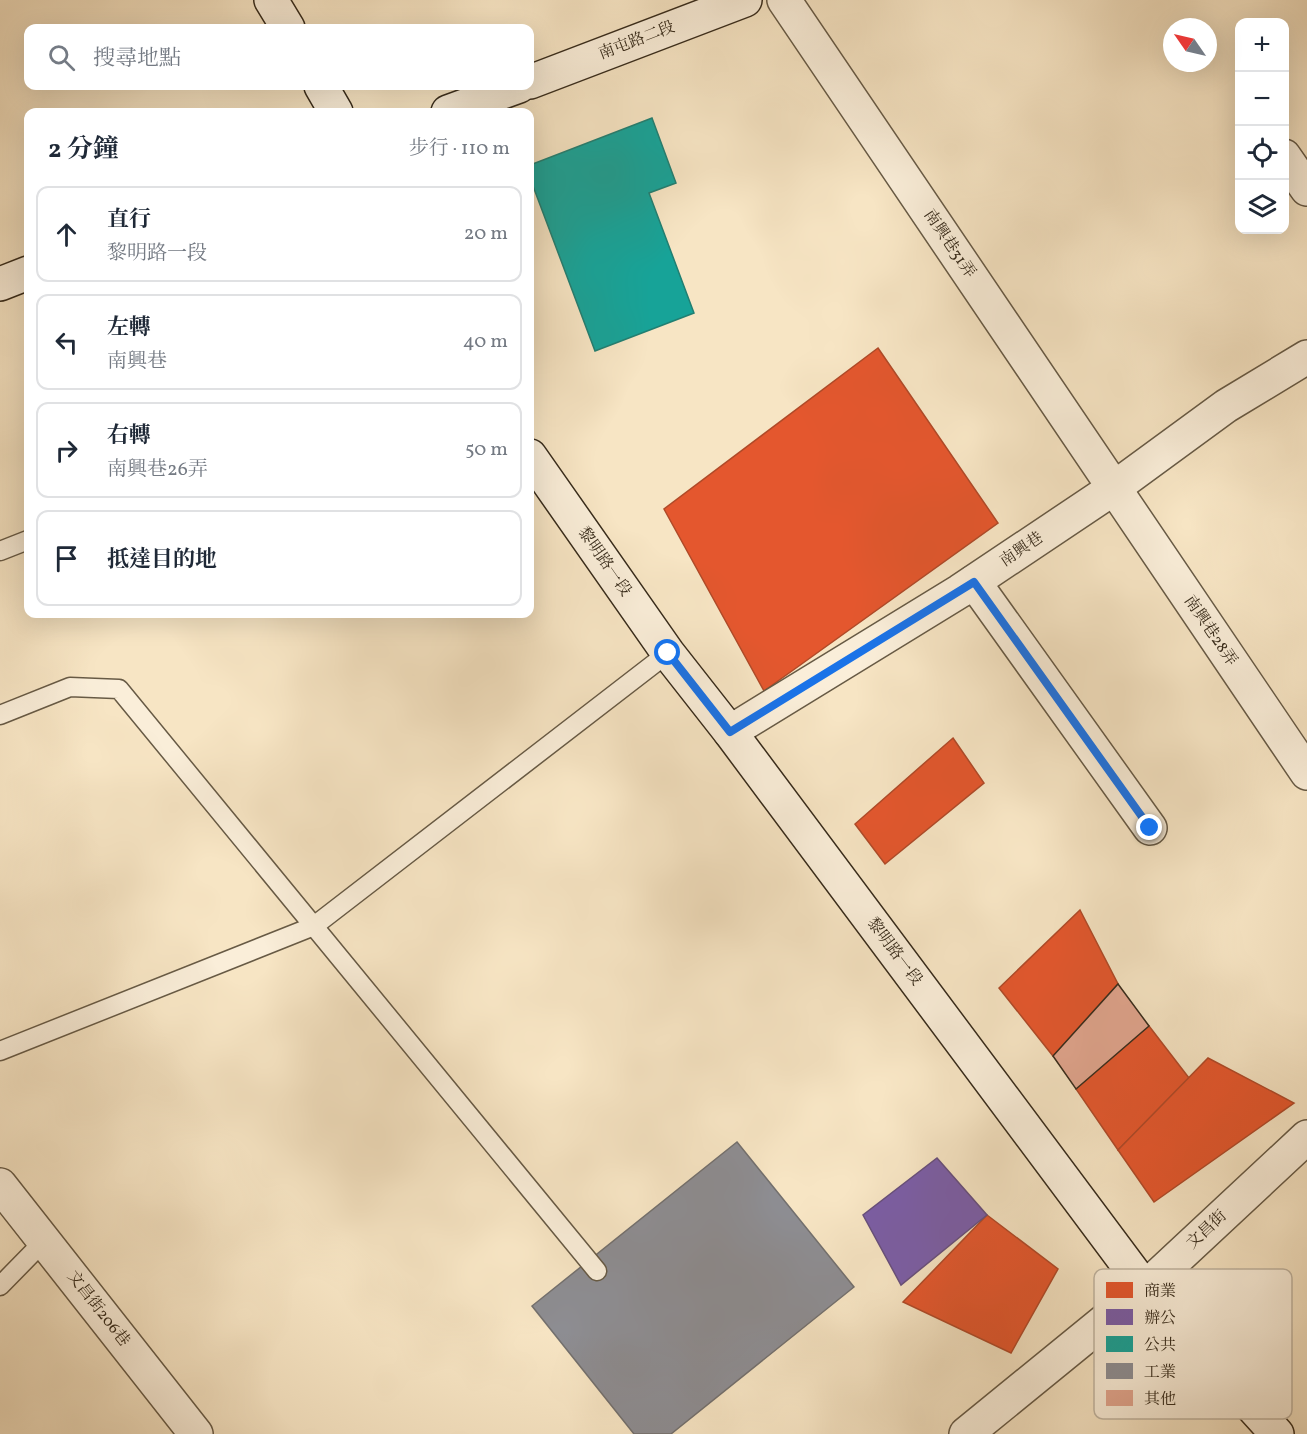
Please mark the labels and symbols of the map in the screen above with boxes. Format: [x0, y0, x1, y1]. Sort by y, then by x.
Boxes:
street label: 南屯路二段 [596, 16, 678, 66]
north arrow [1163, 18, 1217, 72]
street label: 南興巷31弄 [918, 205, 980, 283]
street label: 黎明路一段 [572, 523, 636, 601]
street label: 南興巷 [996, 527, 1048, 573]
street label: 南興巷28弄 [1178, 591, 1242, 671]
route start [654, 639, 680, 665]
route end [1136, 814, 1162, 840]
street label: 黎明路一段 [861, 913, 927, 991]
street label: 文昌街 [1182, 1206, 1232, 1254]
street label: 文昌街206巷 [62, 1267, 134, 1351]
legend [1094, 1269, 1292, 1419]
text: 商業 [1144, 1281, 1176, 1303]
text: 辦公 [1144, 1308, 1176, 1330]
text: 公共 [1144, 1335, 1176, 1357]
text: 工業 [1144, 1362, 1176, 1384]
text: 其他 [1144, 1389, 1176, 1411]

